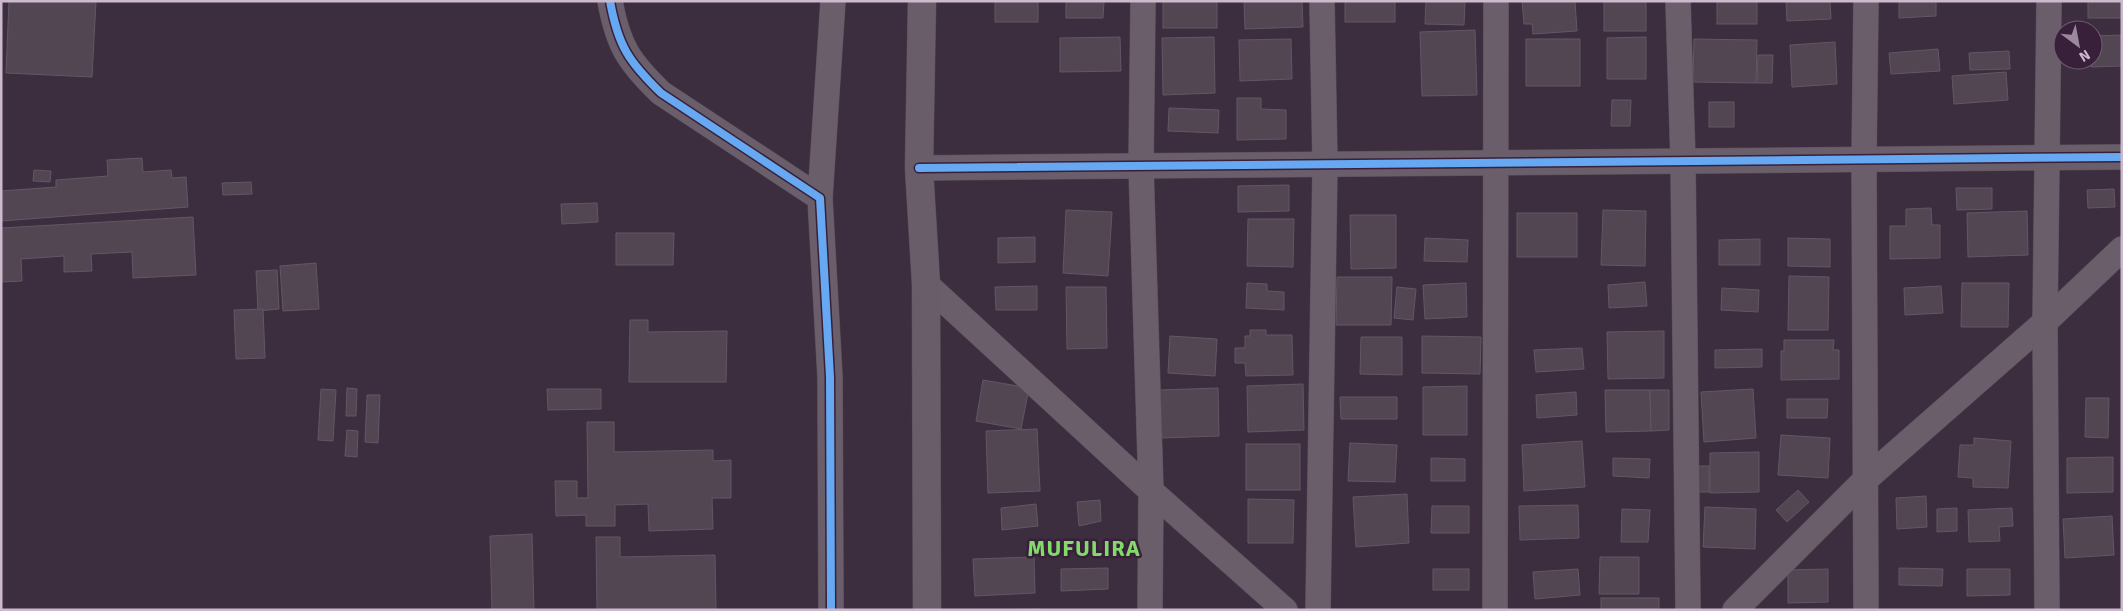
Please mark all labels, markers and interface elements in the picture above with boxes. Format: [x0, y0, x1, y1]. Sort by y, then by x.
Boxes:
north arrow [2053, 20, 2103, 70]
text: N [2076, 46, 2093, 65]
district label: MUFULIRA [1027, 535, 1141, 562]

